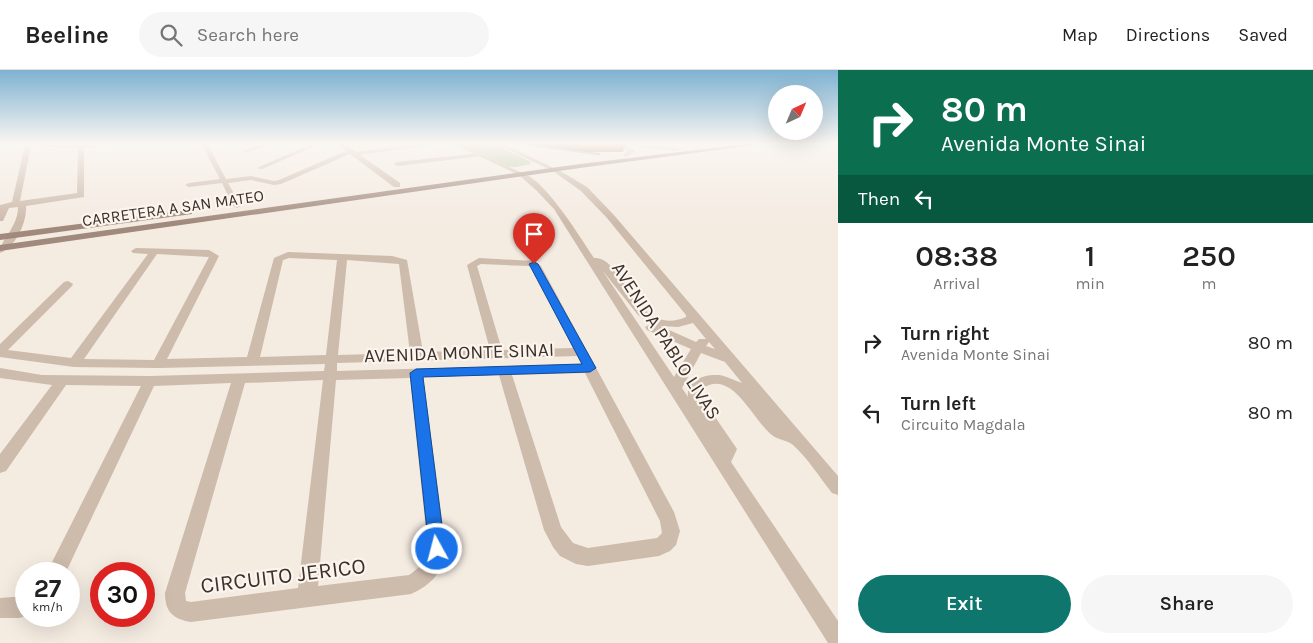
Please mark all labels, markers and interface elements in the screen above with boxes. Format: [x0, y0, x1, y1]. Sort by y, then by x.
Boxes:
search box [139, 12, 489, 57]
text: Beeline [25, 21, 109, 49]
icon: search [157, 21, 185, 49]
text: Search here [197, 24, 299, 46]
text: Map [1062, 24, 1098, 46]
text: Directions [1126, 24, 1210, 46]
text: Saved [1238, 24, 1288, 46]
north arrow [768, 85, 822, 140]
map controls [768, 85, 823, 140]
text: 80 m [941, 89, 1028, 130]
icon: right [858, 90, 923, 155]
text: Avenida Monte Sinai [941, 131, 1146, 157]
icon: left [910, 185, 938, 213]
street label: CARRETERA A SAN MATEO [81, 186, 265, 230]
text: Then [858, 188, 900, 210]
pin [513, 213, 555, 264]
icon: arrive [520, 220, 548, 248]
text: 08:38 [915, 238, 998, 274]
text: 1 [1085, 238, 1095, 274]
text: 250 [1182, 238, 1236, 274]
street label: AVENIDA PABLO LIVAS [607, 258, 725, 424]
text: Arrival [933, 274, 980, 293]
text: min [1075, 274, 1105, 293]
text: m [1201, 274, 1216, 293]
text: Turn right [901, 323, 990, 345]
icon: right [858, 329, 886, 357]
text: 80 m [1248, 332, 1293, 354]
street label: AVENIDA MONTE SINAI [364, 339, 554, 367]
text: Avenida Monte Sinai [901, 345, 1050, 364]
text: Turn left [901, 393, 976, 415]
icon: left [858, 399, 886, 427]
text: 80 m [1248, 402, 1293, 424]
text: Circuito Magdala [901, 415, 1026, 434]
position arrow [410, 522, 462, 574]
street label: CIRCUITO JERICO [199, 553, 367, 599]
speed limit sign: 30 [90, 562, 155, 627]
text: 27 [34, 574, 61, 603]
button: Exit [858, 575, 1071, 633]
button: Share [1081, 575, 1293, 633]
text: km/h [32, 600, 63, 614]

